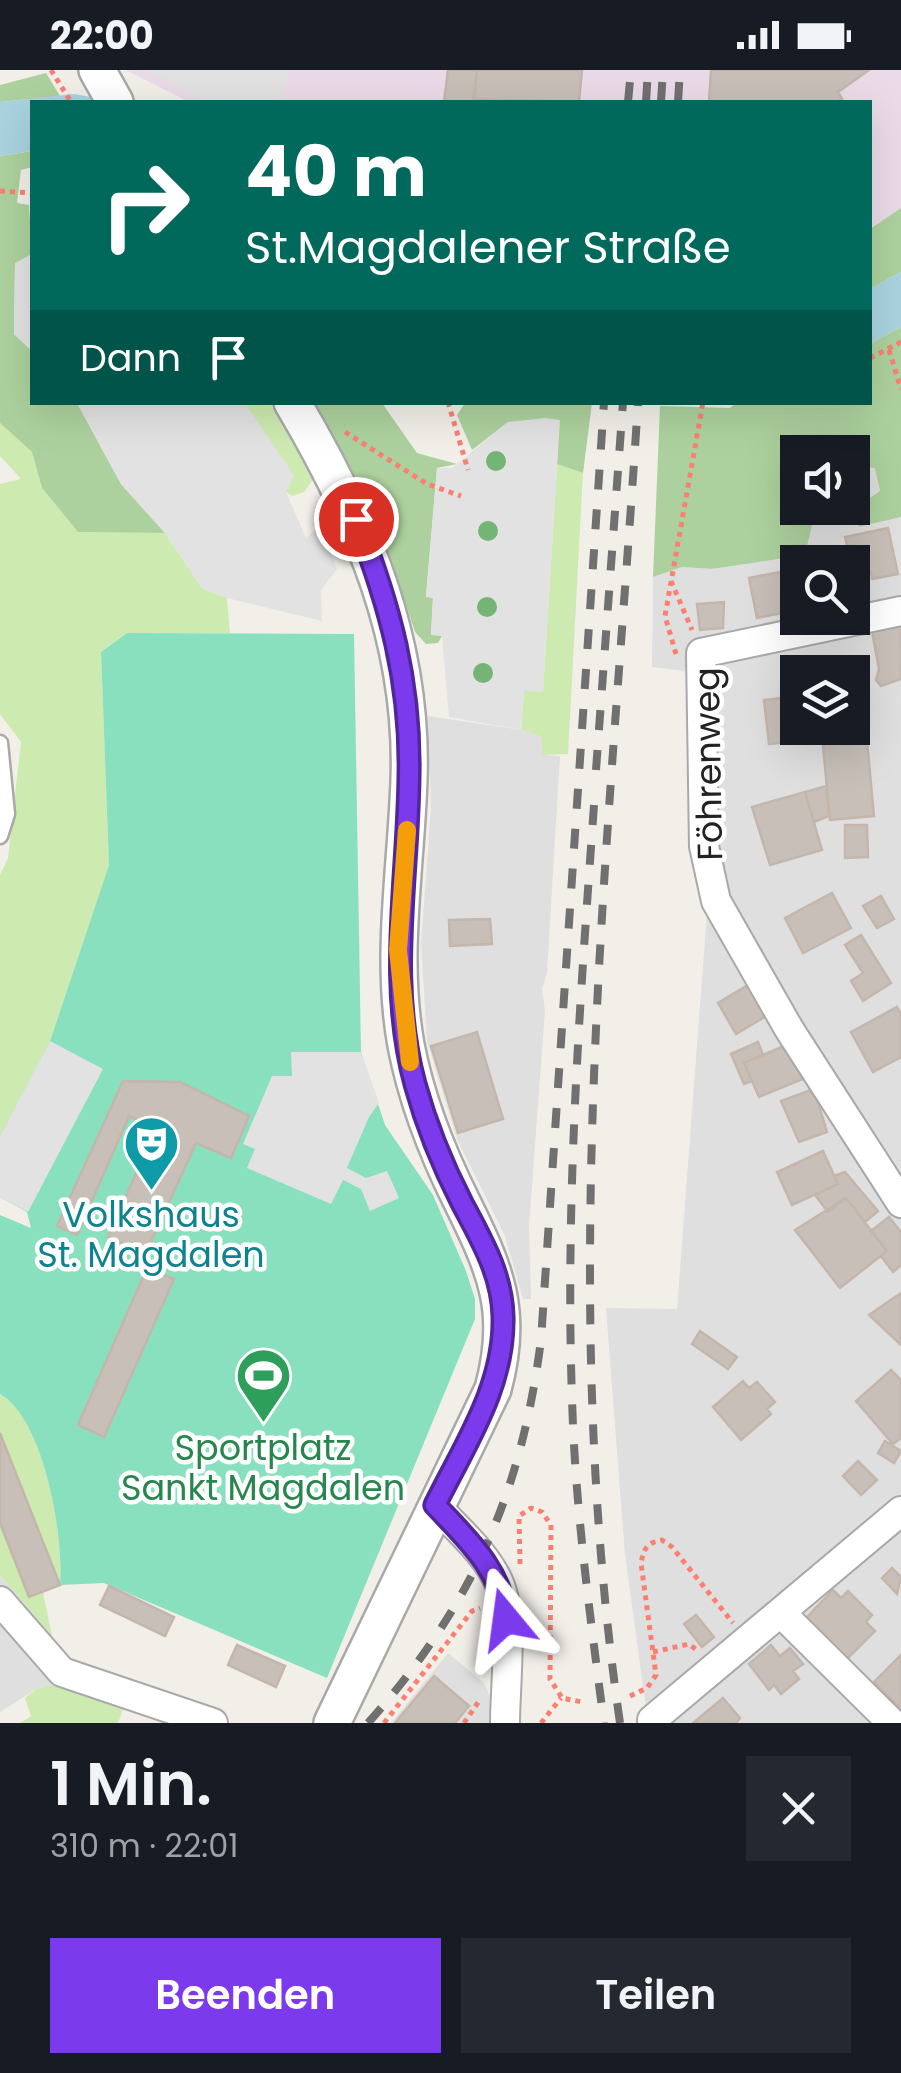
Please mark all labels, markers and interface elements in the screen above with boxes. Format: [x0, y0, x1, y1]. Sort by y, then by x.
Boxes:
text: 22:00 [50, 9, 154, 62]
text: 40 m [245, 122, 427, 221]
icon: right [80, 140, 210, 270]
text: St.Magdalener Straße [245, 216, 731, 279]
icon: arrive [201, 330, 256, 385]
text: Dann [80, 331, 181, 384]
map controls [780, 435, 870, 745]
button: sound [780, 435, 870, 525]
pin [314, 477, 399, 562]
icon: arrive [329, 492, 384, 547]
button: search [780, 545, 870, 635]
button: layers [780, 655, 870, 745]
street label: Föhrenweg [682, 667, 734, 861]
theatre icon: Volkshaus St. Magdalen [121, 1113, 181, 1192]
place label: Volkshaus St. Magdalen [37, 1190, 265, 1279]
sports icon: Sportplatz Sankt Magdalen [233, 1346, 293, 1425]
place label: Sportplatz Sankt Magdalen [121, 1423, 405, 1512]
position arrow [454, 1567, 558, 1671]
text: 1 Min. [50, 1742, 212, 1826]
button: close [746, 1756, 851, 1861]
text: 310 m · 22:01 [50, 1823, 239, 1868]
button: Beenden [50, 1938, 441, 2053]
button: Teilen [461, 1938, 851, 2053]

